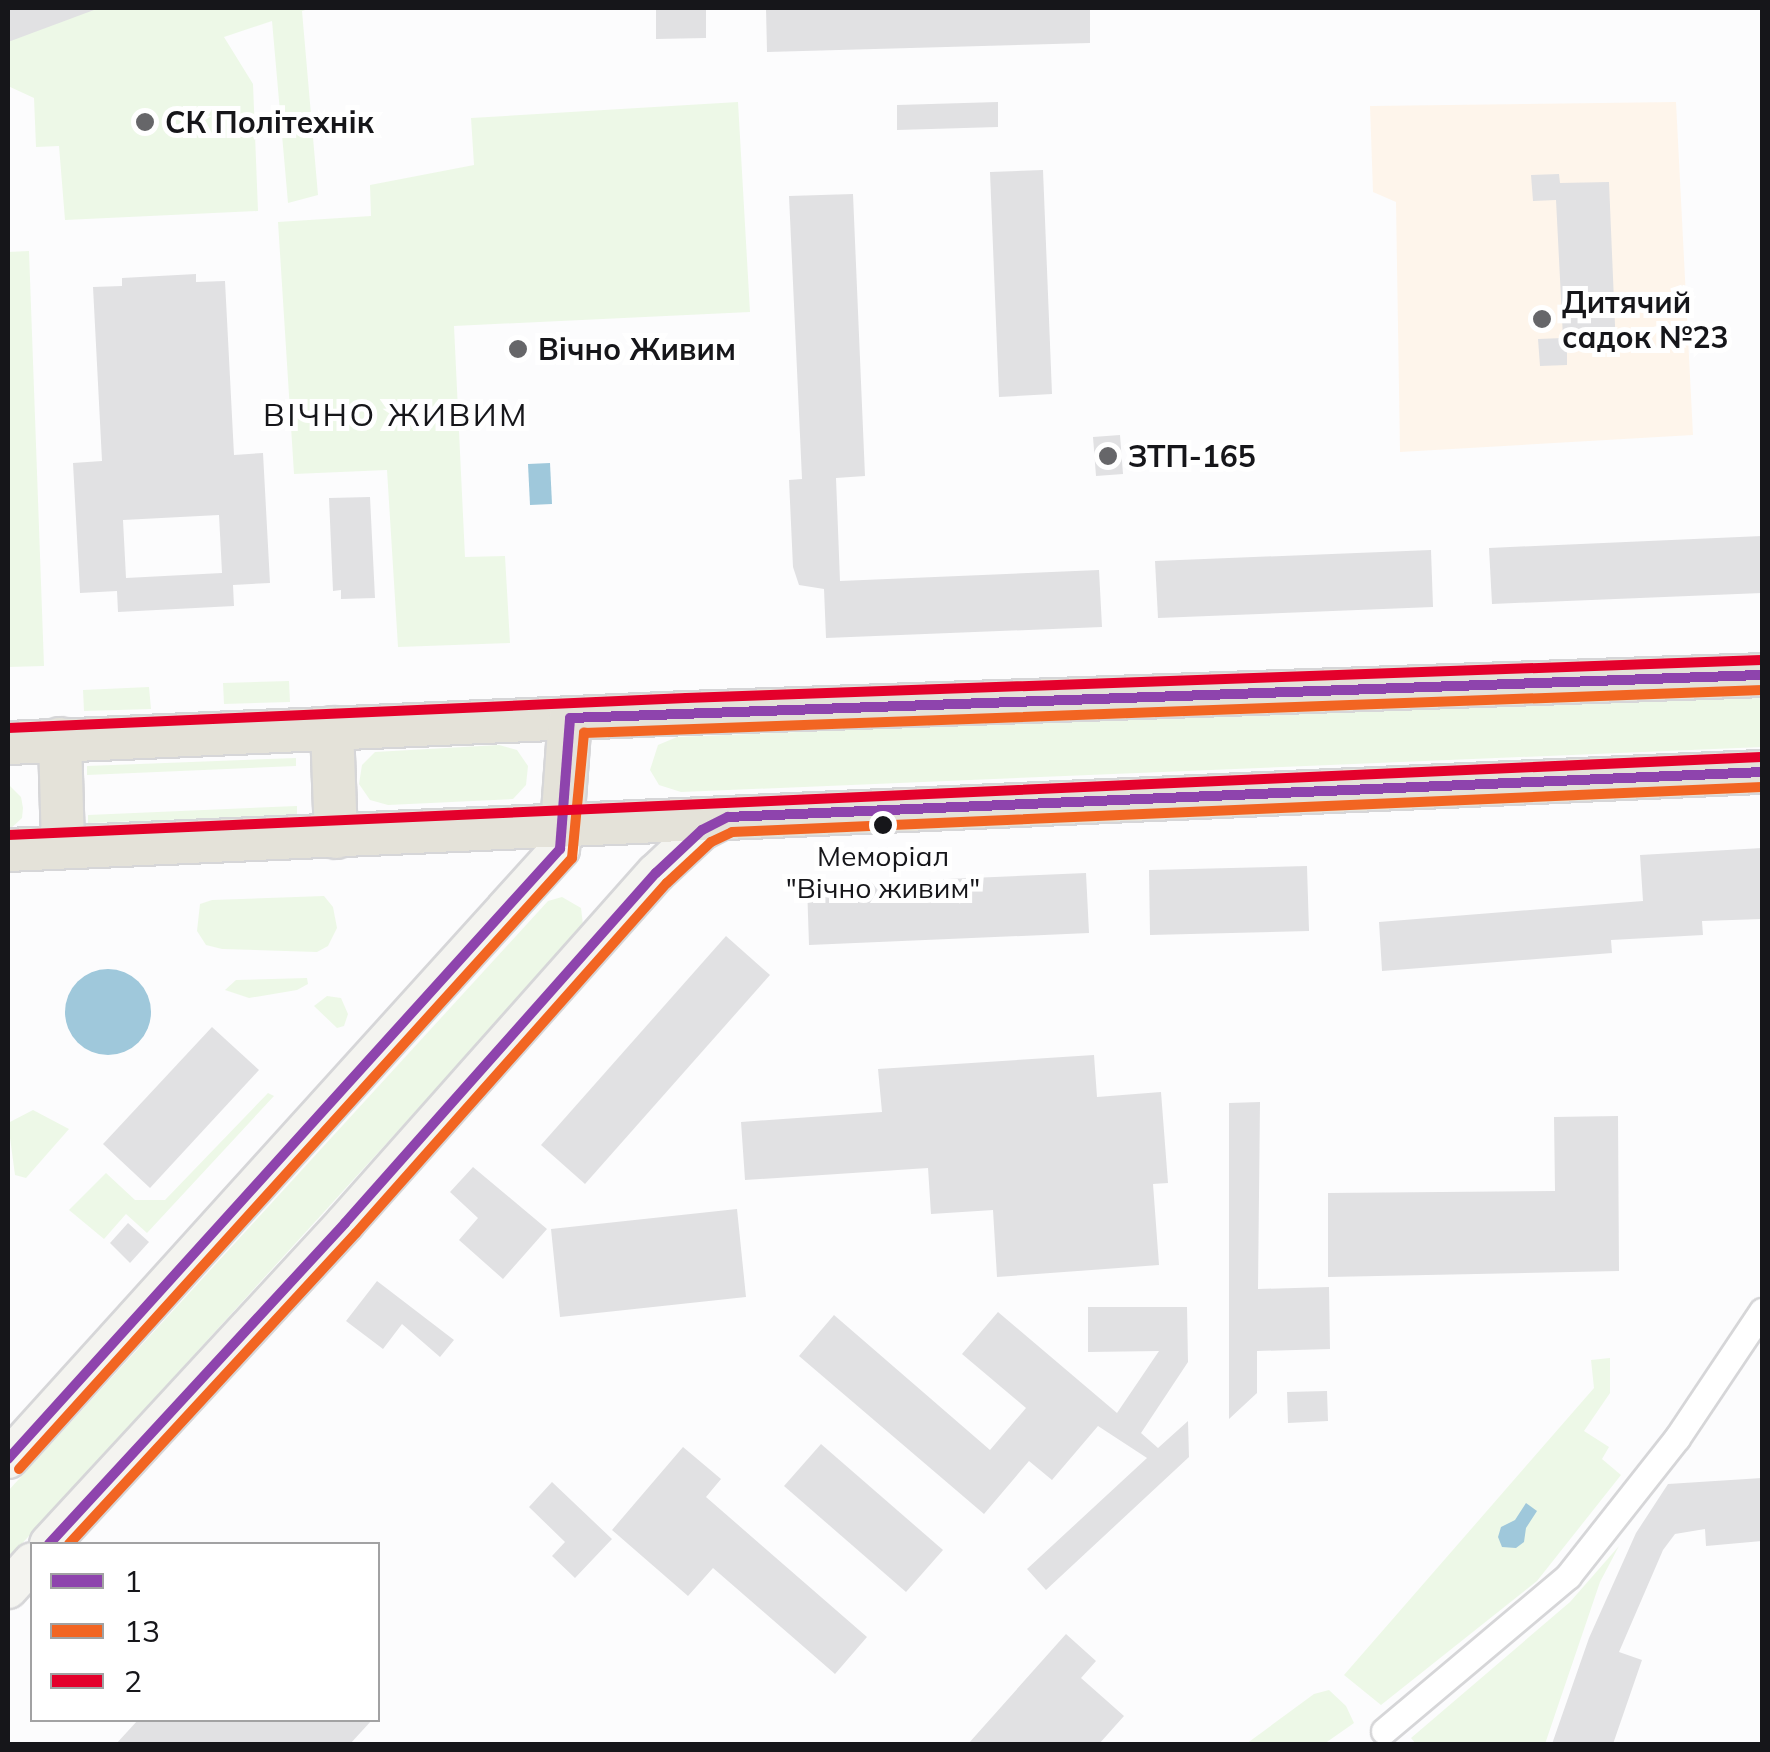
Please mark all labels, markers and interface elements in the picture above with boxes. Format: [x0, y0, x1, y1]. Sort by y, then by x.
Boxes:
place label: СК Політехнік [165, 104, 374, 140]
marker: СК Політехнік [134, 111, 156, 133]
place label: Дитячий садок №23 [1562, 284, 1729, 354]
marker: Дитячий садок №23 [1531, 308, 1553, 330]
place label: Вічно Живим [538, 331, 736, 367]
marker: Вічно Живим [507, 338, 529, 360]
district label: ВІЧНО ЖИВИМ [263, 395, 529, 433]
place label: ЗТП-165 [1128, 438, 1256, 474]
marker: ЗТП-165 [1097, 445, 1119, 467]
marker: Меморіал "Вічно живим" [873, 815, 893, 835]
place label: Меморіал "Вічно живим" [786, 839, 980, 905]
legend [30, 1542, 380, 1722]
text: 1 [124, 1562, 142, 1600]
text: 13 [124, 1612, 160, 1650]
text: 2 [124, 1662, 142, 1700]

